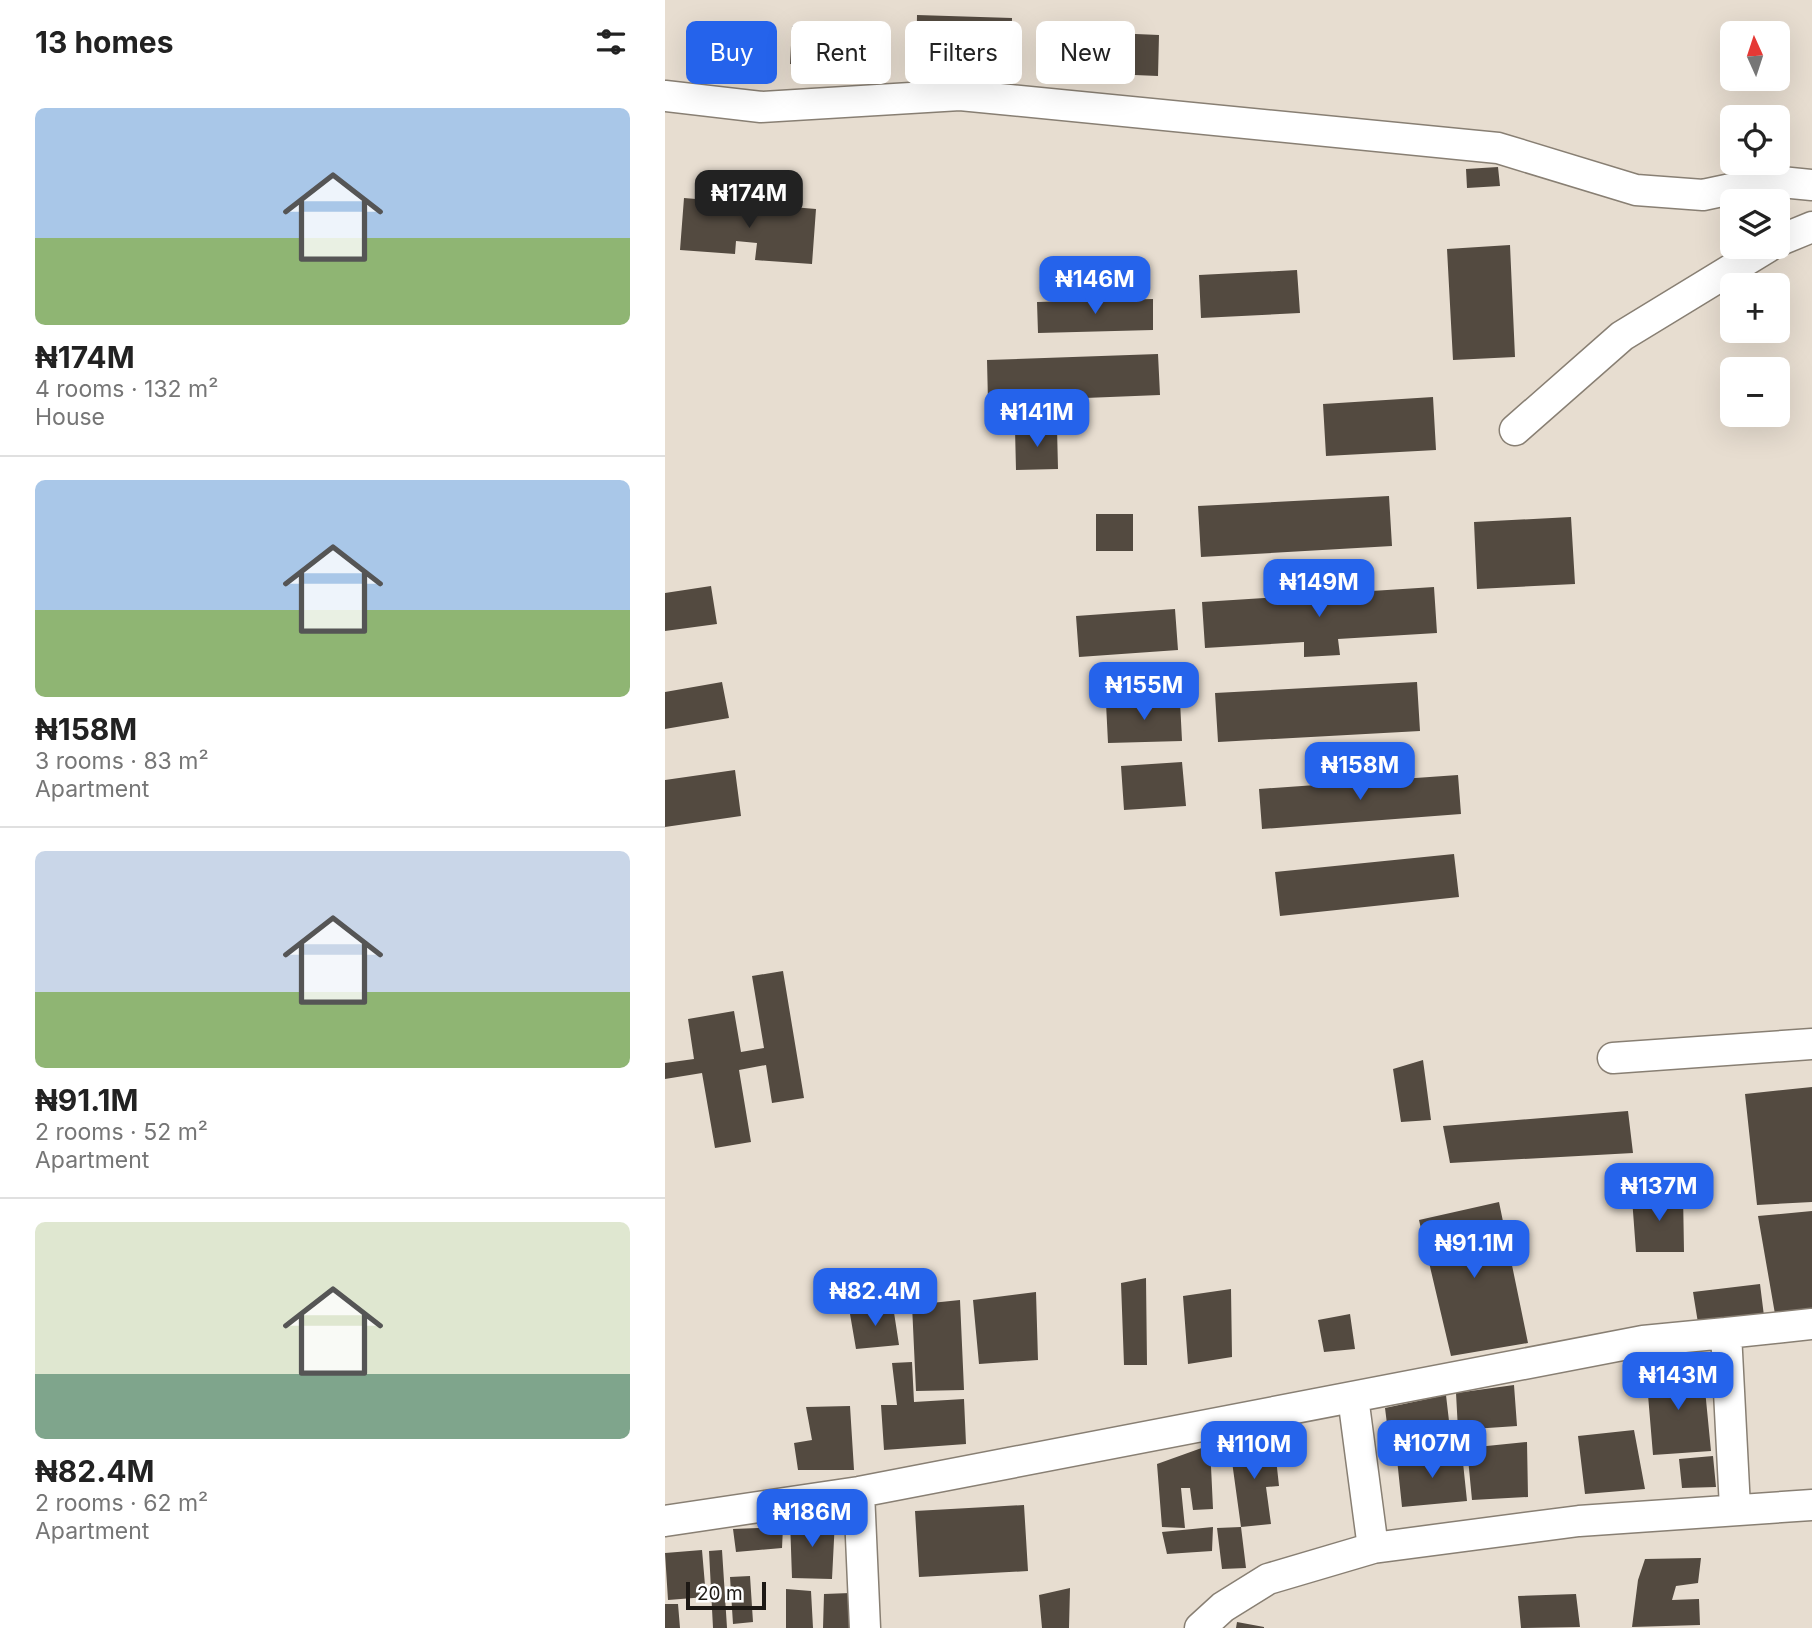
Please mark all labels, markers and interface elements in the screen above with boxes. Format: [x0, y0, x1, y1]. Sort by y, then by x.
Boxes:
chip: Buy [686, 21, 777, 84]
chip: Rent [791, 21, 891, 84]
chip: Filters [905, 21, 1022, 84]
chip: New [1036, 21, 1135, 84]
north arrow [1720, 21, 1790, 91]
map controls [1720, 21, 1790, 427]
icon: filters [592, 23, 630, 61]
text: 13 homes [35, 24, 174, 60]
button: locate [1720, 105, 1790, 175]
icon: home [270, 154, 396, 280]
pin: ₦174M [700, 170, 798, 230]
text: ₦174M [711, 179, 787, 207]
button: layers [1720, 189, 1790, 259]
pin: ₦146M [1046, 256, 1144, 316]
text: ₦146M [1055, 265, 1135, 293]
button: + [1720, 273, 1790, 343]
text: ₦174M [35, 339, 135, 375]
button: − [1720, 357, 1790, 427]
text: 4 rooms · 132 m² [35, 375, 218, 403]
pin: ₦141M [988, 390, 1086, 449]
text: ₦141M [1000, 398, 1074, 426]
text: House [35, 403, 105, 431]
icon: home [270, 526, 396, 652]
pin: ₦149M [1270, 560, 1368, 619]
text: ₦149M [1279, 568, 1359, 596]
pin: ₦155M [1095, 662, 1193, 722]
text: ₦155M [1105, 671, 1183, 699]
text: ₦158M [35, 711, 137, 747]
pin: ₦158M [1311, 742, 1409, 802]
text: 3 rooms · 83 m² [35, 747, 209, 775]
text: ₦158M [1321, 751, 1399, 779]
text: Apartment [35, 775, 149, 803]
icon: home [270, 897, 396, 1023]
text: ₦91.1M [35, 1082, 138, 1118]
text: 2 rooms · 52 m² [35, 1118, 208, 1146]
text: Apartment [35, 1146, 149, 1174]
pin: ₦137M [1610, 1164, 1708, 1223]
text: ₦137M [1621, 1172, 1698, 1200]
pin: ₦91.1M [1417, 1220, 1531, 1280]
text: ₦91.1M [1434, 1229, 1514, 1257]
icon: home [270, 1268, 396, 1394]
pin: ₦82.4M [818, 1268, 932, 1328]
text: ₦82.4M [829, 1277, 921, 1305]
pin: ₦143M [1629, 1352, 1727, 1412]
text: ₦143M [1638, 1361, 1718, 1389]
pin: ₦107M [1383, 1420, 1481, 1480]
pin: ₦110M [1205, 1422, 1303, 1481]
text: ₦107M [1393, 1429, 1471, 1457]
text: ₦110M [1217, 1430, 1291, 1458]
text: ₦82.4M [35, 1453, 154, 1489]
text: 2 rooms · 62 m² [35, 1489, 208, 1517]
pin: ₦186M [763, 1490, 861, 1549]
text: ₦186M [773, 1498, 851, 1526]
text: Apartment [35, 1517, 149, 1545]
scale bar [686, 1579, 767, 1611]
text: 20 m [697, 1582, 743, 1605]

